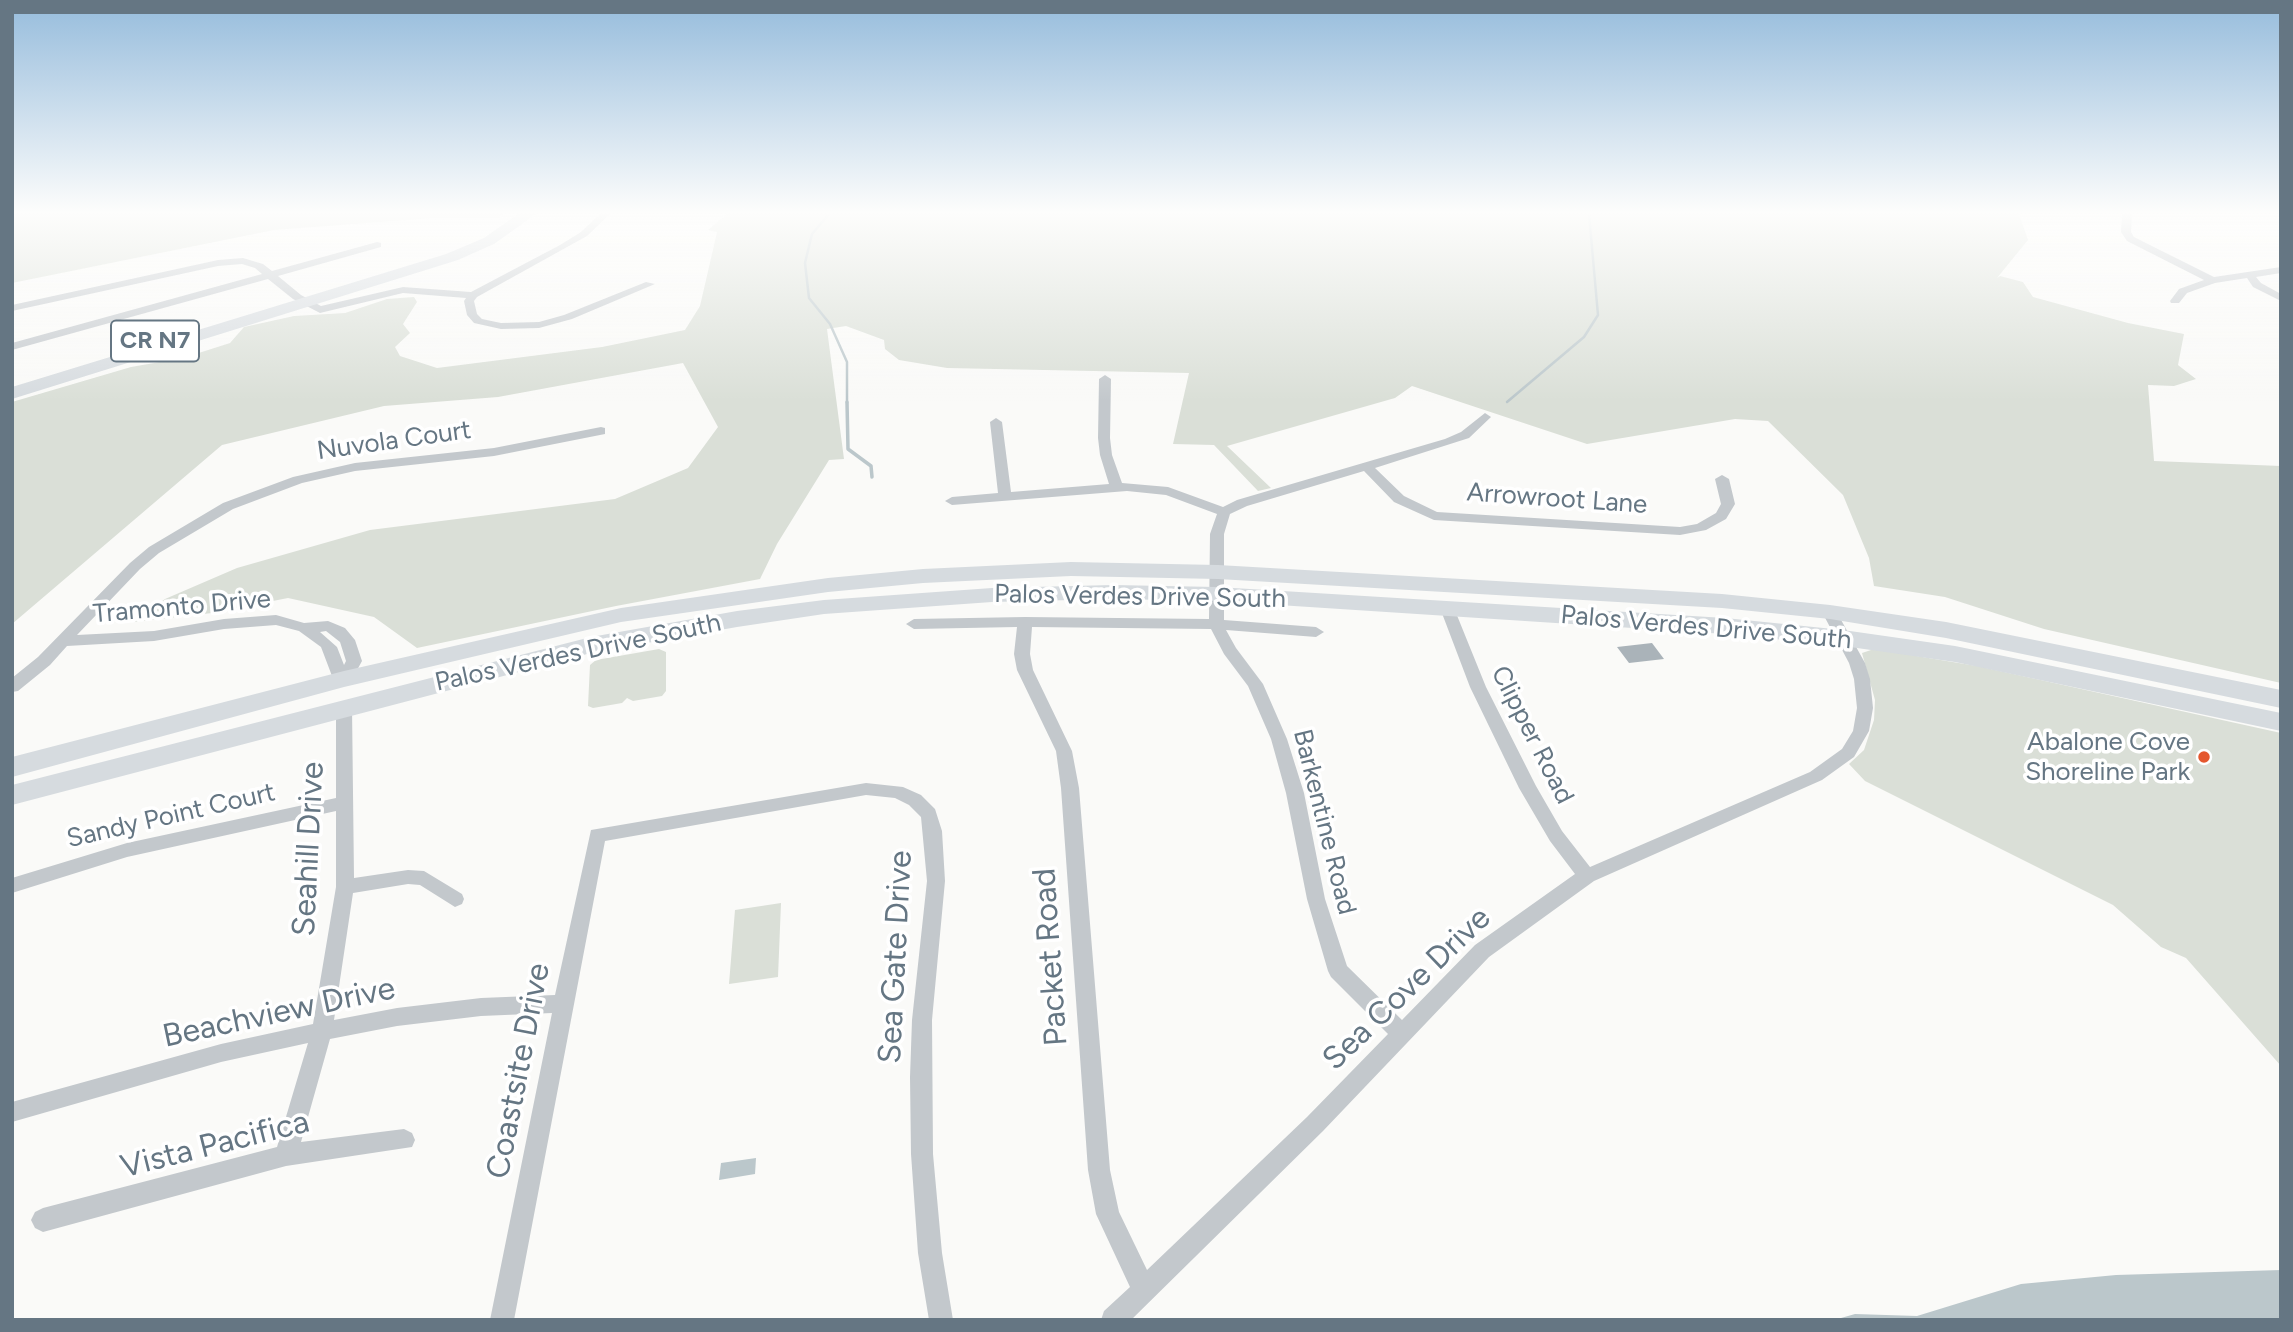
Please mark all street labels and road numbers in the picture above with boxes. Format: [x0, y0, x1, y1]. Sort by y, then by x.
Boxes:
road number: CR N7 [111, 320, 199, 362]
street label: Nuvola Court [315, 415, 473, 467]
street label: Arrowroot Lane [1466, 477, 1648, 521]
street label: Palos Verdes Drive South [994, 579, 1286, 615]
street label: Tramonto Drive [92, 584, 272, 630]
street label: Palos Verdes Drive South [1559, 600, 1853, 656]
street label: Palos Verdes Drive South [432, 607, 724, 699]
street label: Clipper Road [1484, 661, 1580, 809]
street label: Barkentine Road [1286, 726, 1362, 918]
street label: Seahill Drive [285, 761, 333, 937]
street label: Sandy Point Court [64, 777, 278, 855]
street label: Sea Gate Drive [871, 849, 921, 1065]
street label: Packet Road [1026, 867, 1076, 1047]
street label: Sea Cove Drive [1315, 899, 1499, 1079]
street label: Coastsite Drive [479, 960, 559, 1182]
street label: Beachview Drive [159, 970, 399, 1056]
street label: Vista Pacifica [117, 1103, 313, 1187]

